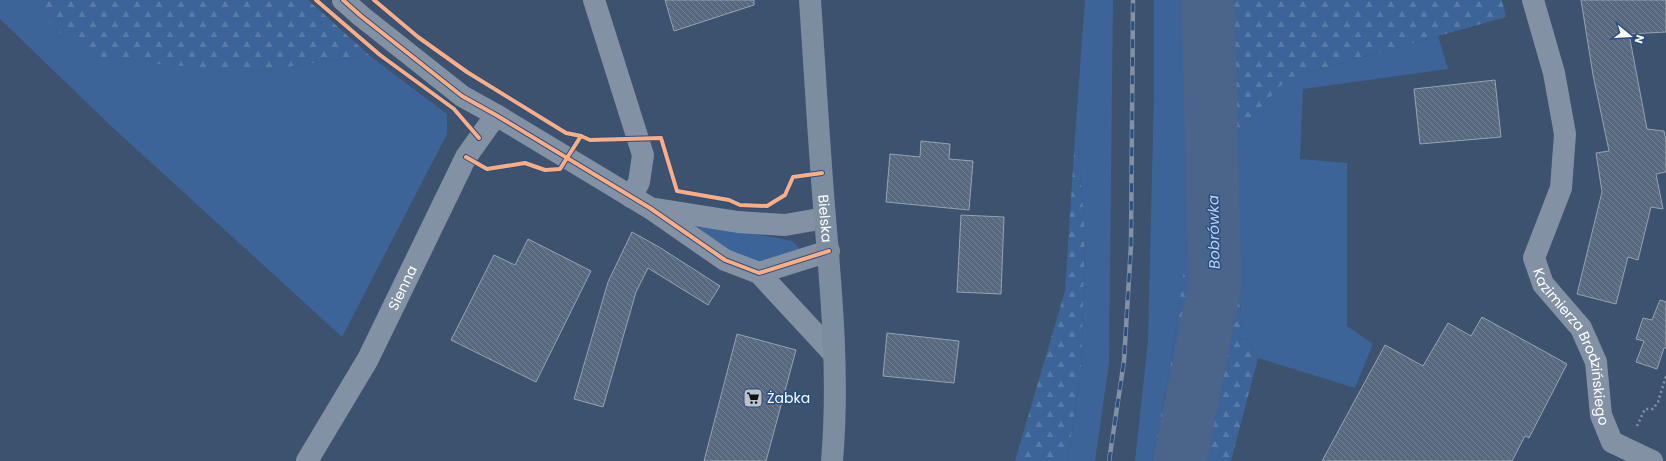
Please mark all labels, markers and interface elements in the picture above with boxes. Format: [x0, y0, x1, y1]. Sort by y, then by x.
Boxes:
north arrow [1610, 16, 1650, 56]
text: N [1631, 33, 1648, 46]
street label: Bielska [813, 194, 837, 243]
water label: Bobrówka [1202, 195, 1225, 269]
street label: Sienna [383, 262, 422, 314]
street label: Kazimierza Brodzińskiego [1528, 265, 1614, 428]
supermarket icon: Żabka [742, 387, 764, 409]
place label: Żabka [767, 388, 810, 408]

